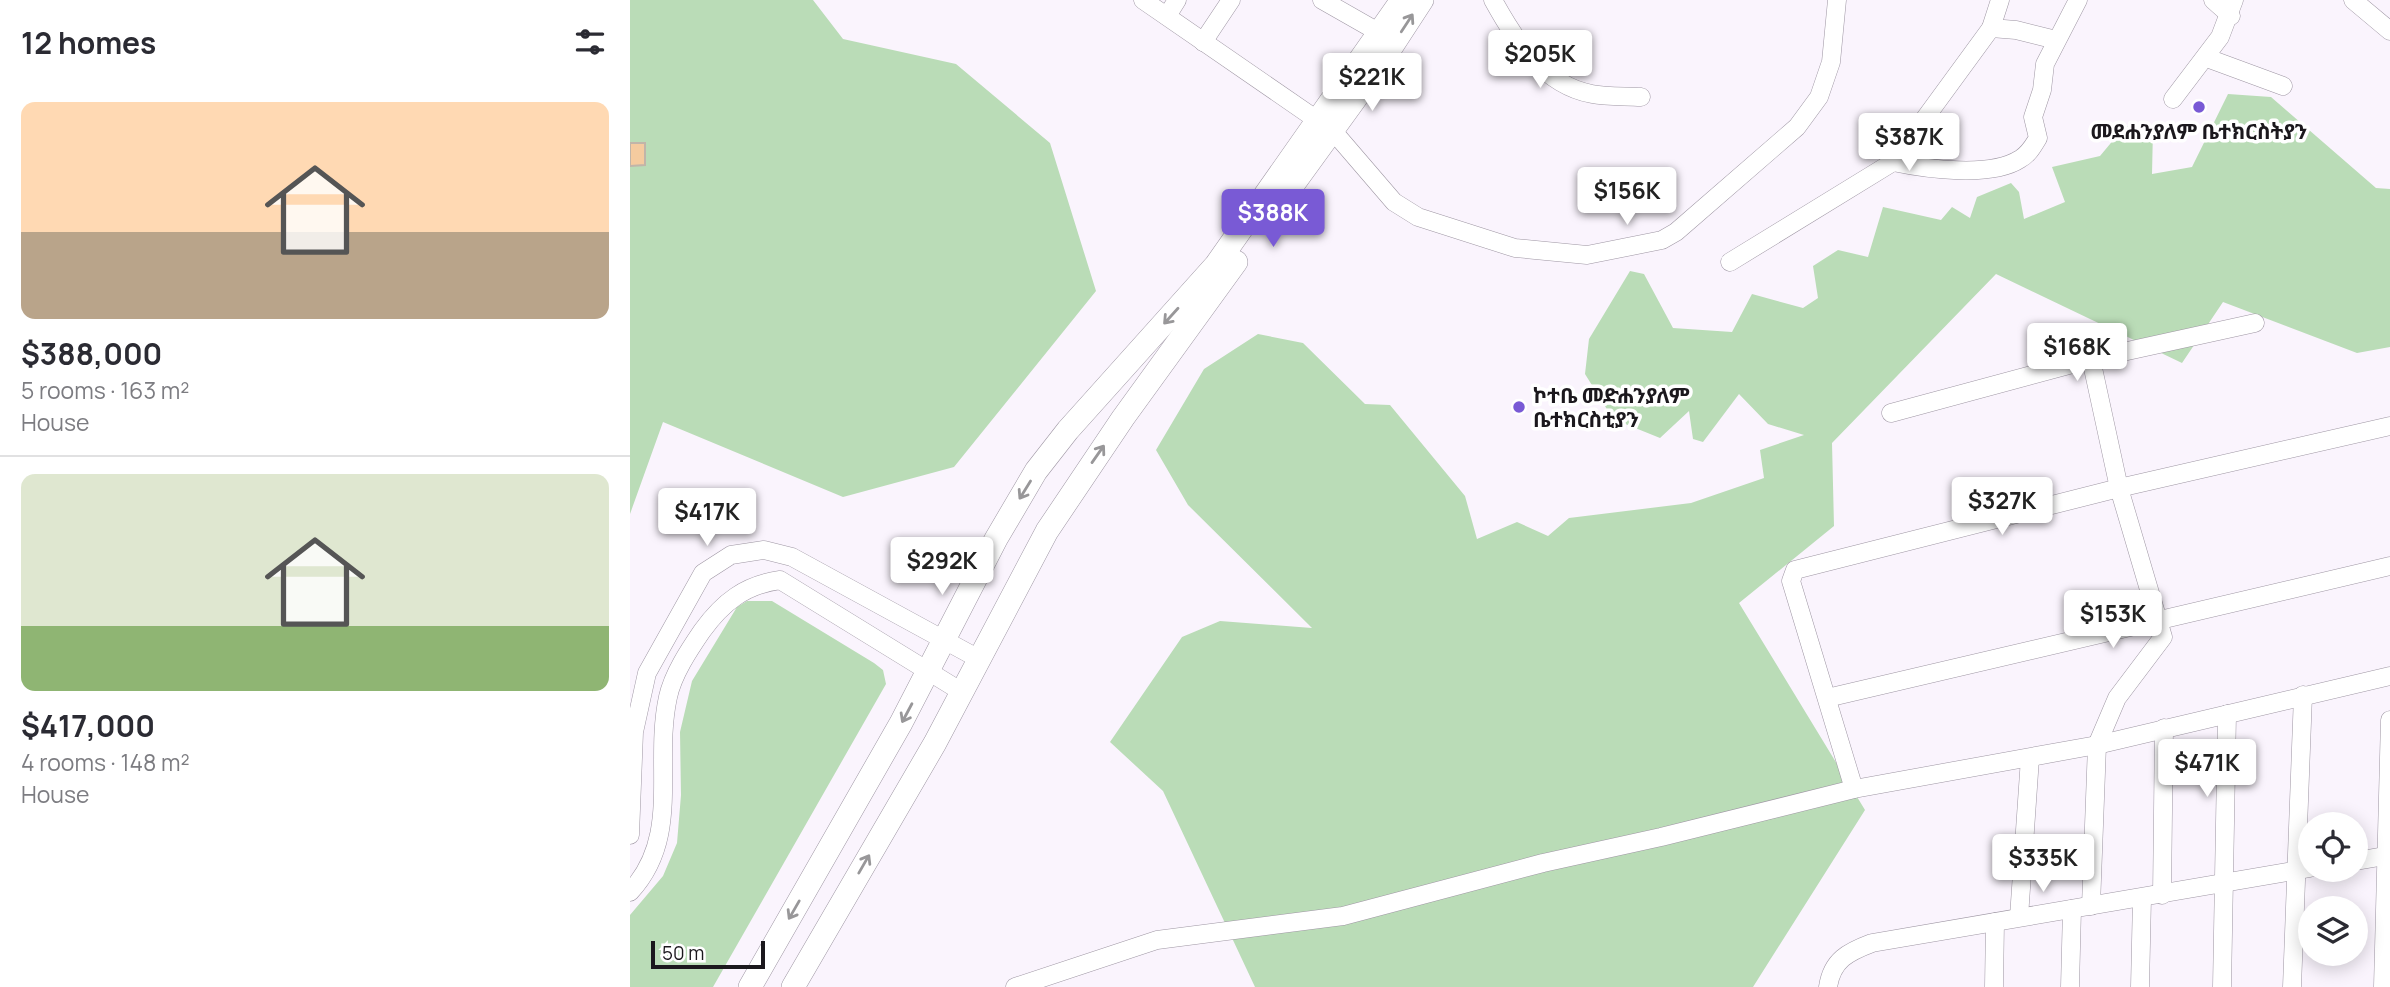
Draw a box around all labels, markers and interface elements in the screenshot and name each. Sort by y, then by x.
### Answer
one-way arrow [1400,14,1414,33]
text: 12 homes [21,22,156,63]
icon: filters [571,23,609,61]
pin: $205K [1491,31,1589,90]
text: $205K [1504,37,1576,69]
pin: $221K [1323,54,1421,113]
text: $221K [1339,60,1405,92]
marker: መደሐንያለም ቤተክርስትያን [2191,99,2207,115]
pin: $387K [1860,114,1958,173]
place label: መደሐንያለም ቤተክርስትያን [2091,117,2307,145]
text: $387K [1874,120,1944,152]
icon: home [252,147,378,273]
pin: $156K [1578,168,1676,227]
text: $156K [1593,174,1661,206]
pin: $388K [1224,190,1322,249]
text: $388K [1238,196,1308,228]
one-way arrow [1162,307,1179,324]
pin: $168K [2028,324,2126,383]
text: $168K [2043,330,2111,362]
text: $388,000 [21,333,162,374]
text: 5 rooms · 163 m² [21,374,189,406]
place label: ኮተቤ መድሐንያለም ቤተክርስቲያን [1533,381,1690,433]
marker: ኮተቤ መድሐንያለም ቤተክርስቲያን [1511,399,1527,415]
text: House [21,406,90,438]
one-way arrow [1091,445,1105,464]
pin: $327K [1953,477,2051,537]
one-way arrow [1017,479,1031,499]
text: $327K [1968,484,2036,516]
pin: $417K [658,489,756,548]
text: $417K [674,495,740,527]
icon: home [252,519,378,645]
pin: $292K [893,538,991,597]
text: $292K [906,544,978,576]
pin: $153K [2064,590,2162,650]
text: $153K [2080,597,2146,629]
one-way arrow [899,702,913,722]
text: $417,000 [21,705,155,746]
pin: $471K [2158,740,2256,799]
text: 4 rooms · 148 m² [21,746,190,778]
text: $471K [2174,746,2240,778]
text: House [21,778,90,810]
map controls [2298,812,2368,966]
button: locate [2298,812,2368,882]
pin: $335K [1994,834,2092,894]
text: $335K [2008,841,2078,873]
one-way arrow [857,855,871,875]
button: layers [2298,896,2368,966]
one-way arrow [787,900,801,920]
scale bar [651,938,765,970]
text: 50 m [662,940,704,966]

